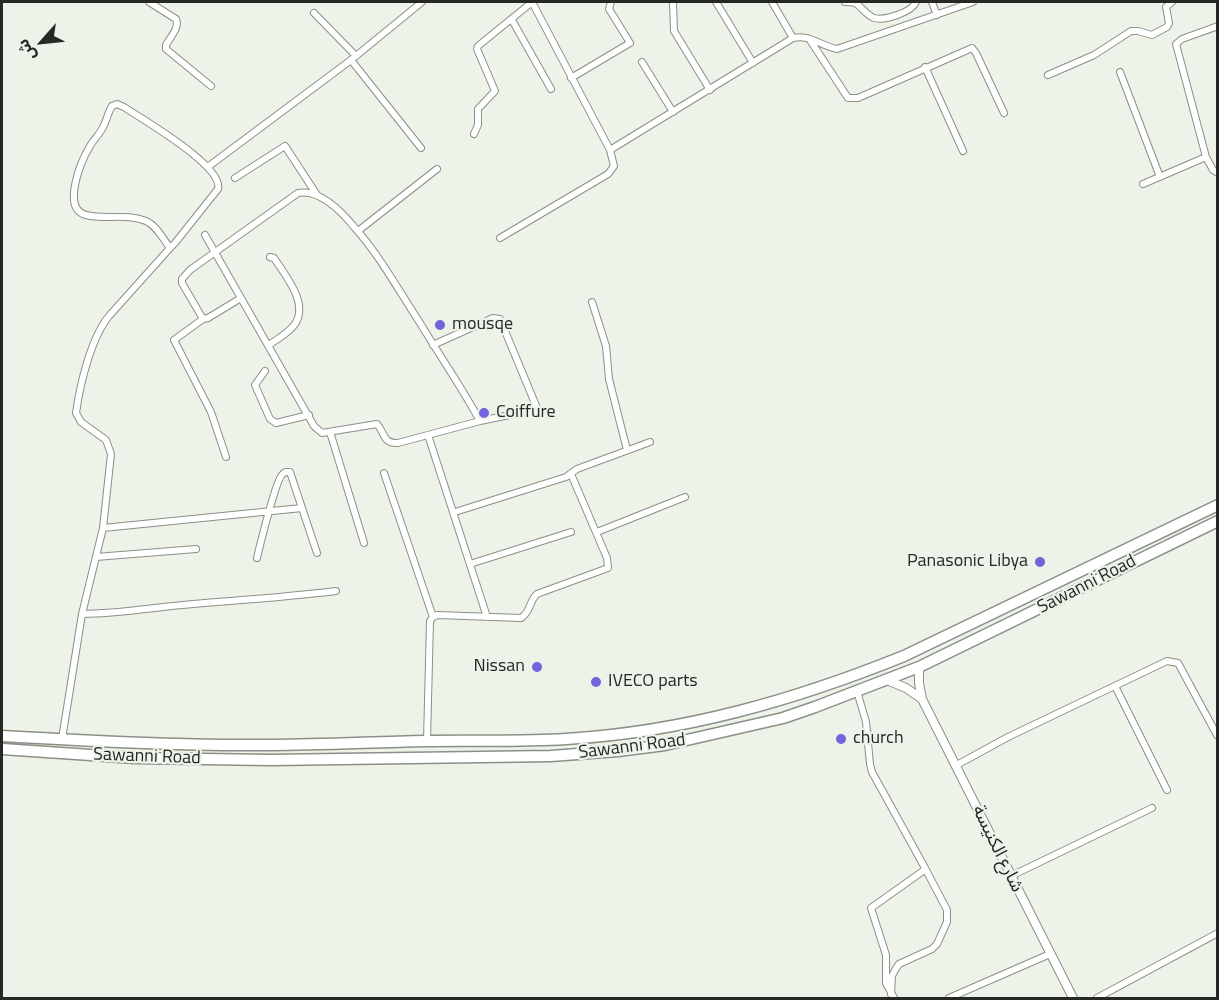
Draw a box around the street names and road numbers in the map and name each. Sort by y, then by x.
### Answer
street label: Sawanni Road [1034,551,1140,619]
street label: Sawanni Road [577,730,687,764]
street label: Sawanni Road [93,744,201,770]
street label: شارع الكنيسة [967,802,1027,896]

